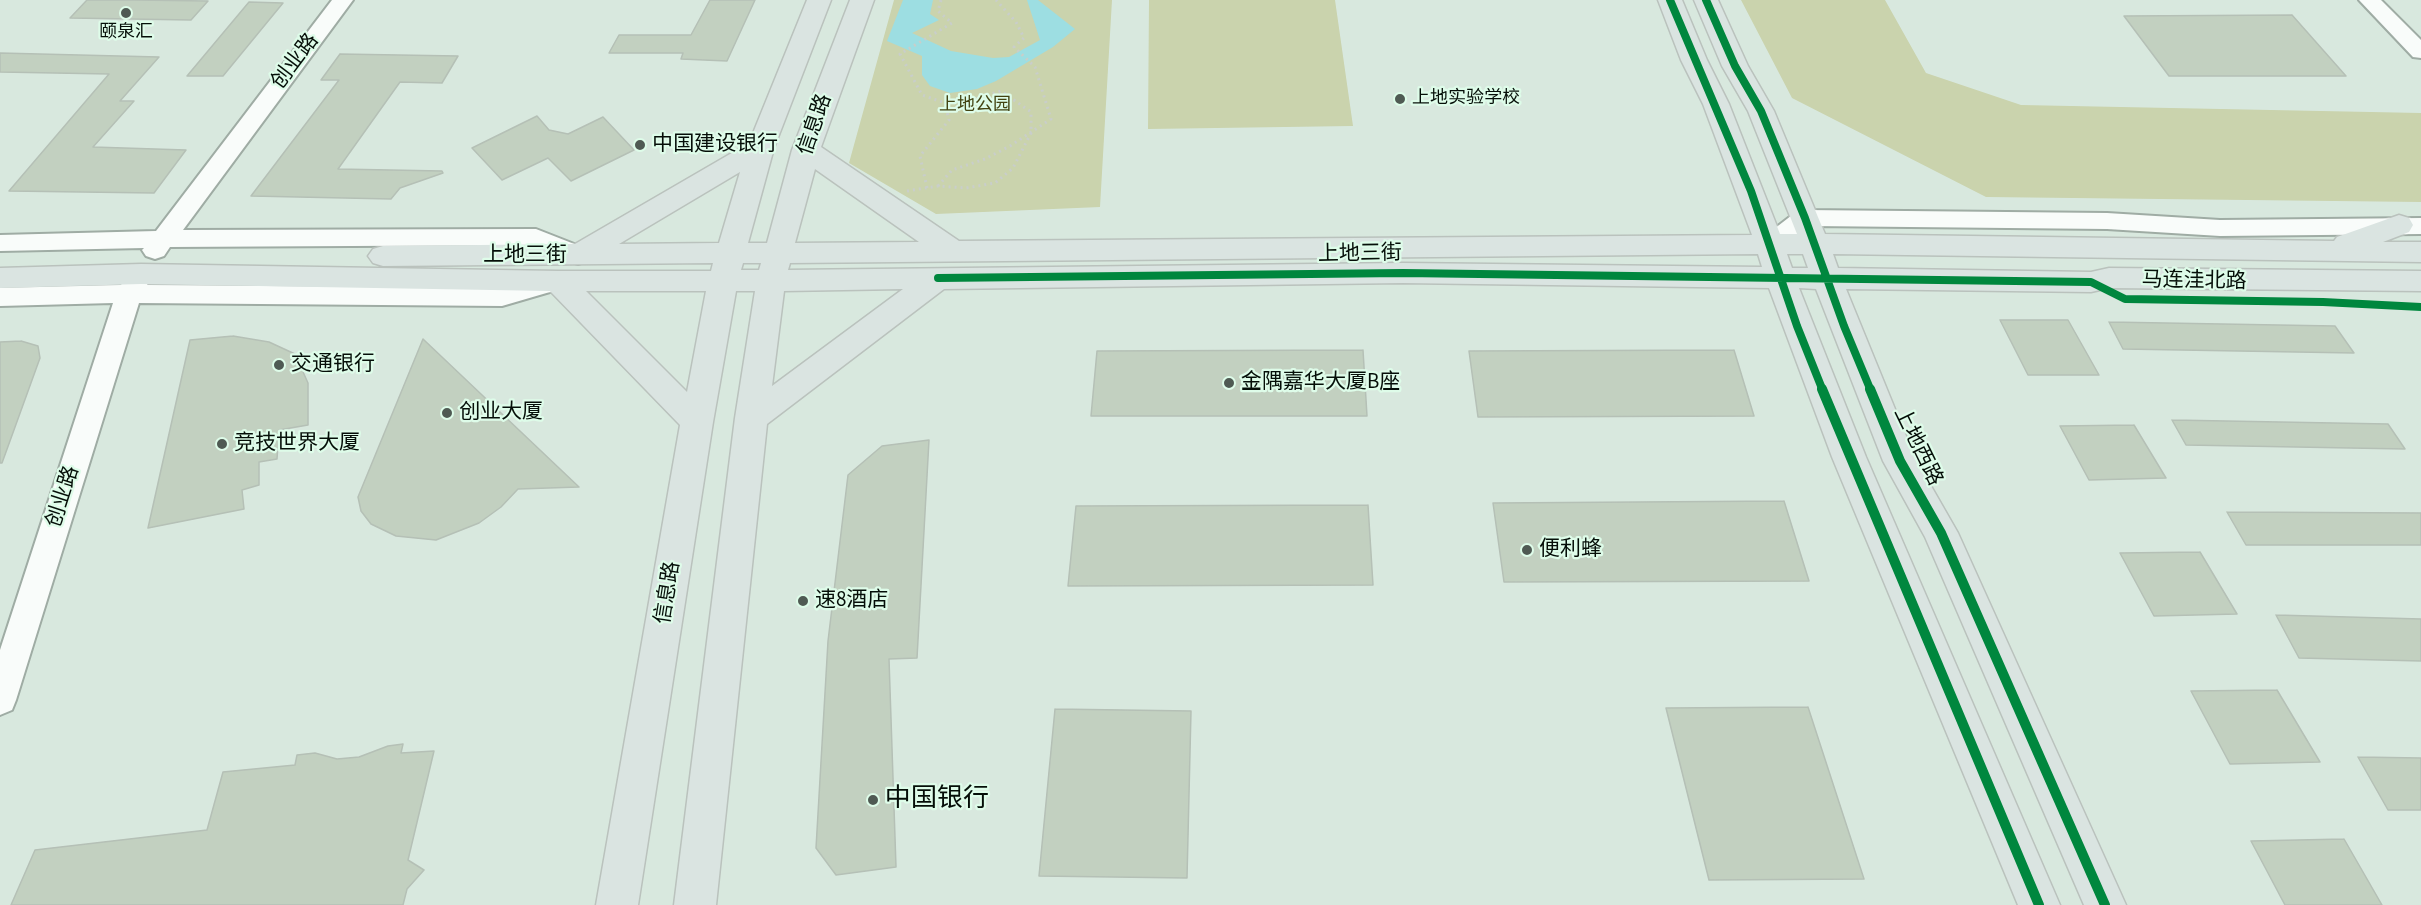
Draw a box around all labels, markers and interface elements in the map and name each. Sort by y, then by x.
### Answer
marker: 颐泉汇 [119,6,133,20]
place label: 颐泉汇 [99,22,153,44]
street label: 创业路 [267,29,325,95]
place label: 上地实验学校 [1412,88,1520,110]
street label: 信息路 [794,91,838,159]
marker: 上地实验学校 [1393,92,1407,106]
park label: 上地公园 [939,95,1011,117]
place label: 中国建设银行 [652,132,778,158]
marker: 中国建设银行 [633,138,647,152]
street label: 上地三街 [1318,242,1402,268]
street label: 上地三街 [483,243,567,269]
street label: 马连洼北路 [2141,268,2247,296]
place label: 交通银行 [291,352,375,378]
marker: 交通银行 [272,358,286,372]
place label: 金隅嘉华大厦B座 [1241,370,1400,396]
marker: 金隅嘉华大厦B座 [1222,376,1236,390]
place label: 创业大厦 [459,400,543,426]
street label: 上地西路 [1887,404,1947,490]
marker: 创业大厦 [440,406,454,420]
place label: 竞技世界大厦 [234,431,360,457]
marker: 竞技世界大厦 [215,437,229,451]
street label: 创业路 [42,463,86,531]
place label: 便利蜂 [1539,537,1602,563]
marker: 便利蜂 [1520,543,1534,557]
street label: 信息路 [652,560,686,626]
place label: 速8酒店 [815,588,888,614]
marker: 速8酒店 [796,594,810,608]
place label: 中国银行 [885,784,989,816]
marker: 中国银行 [866,793,880,807]

